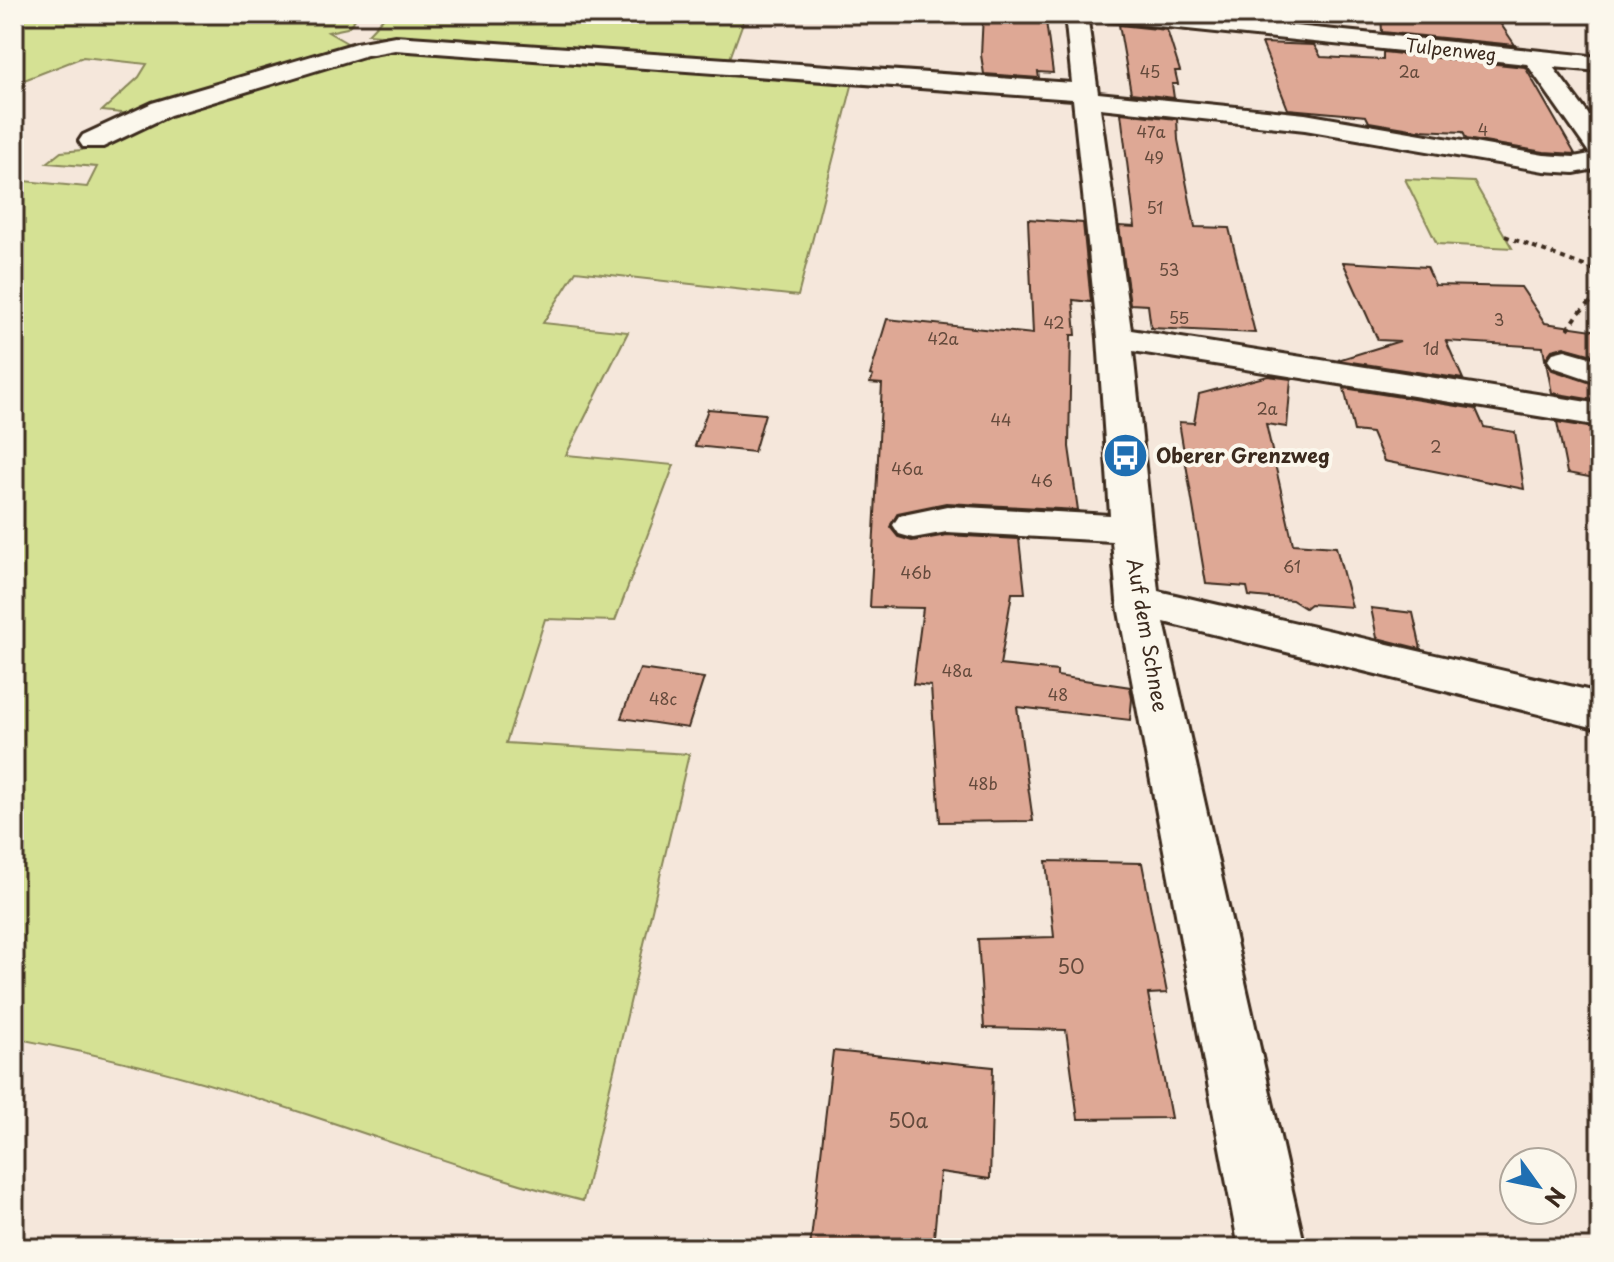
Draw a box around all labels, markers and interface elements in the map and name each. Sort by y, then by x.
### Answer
street label: Tulpenweg [1404,31,1498,67]
house number: 45 [1140,59,1160,83]
house number: 2a [1399,59,1420,83]
house number: 4 [1478,117,1488,141]
house number: 47a [1137,119,1165,143]
house number: 49 [1144,145,1164,169]
house number: 51 [1146,195,1164,219]
house number: 53 [1159,257,1179,281]
house number: 55 [1169,305,1189,329]
house number: 3 [1494,307,1504,331]
house number: 42 [1043,310,1065,334]
house number: 42a [928,326,958,350]
house number: 1d [1423,336,1439,360]
house number: 2a [1257,396,1278,420]
house number: 44 [990,407,1012,431]
bus stop icon: Oberer Grenzweg [1101,431,1149,479]
house number: 2 [1430,434,1442,458]
place label: Oberer Grenzweg [1156,440,1330,470]
house number: 46a [891,456,923,480]
house number: 46 [1031,468,1053,492]
house number: 61 [1283,554,1301,578]
street label: Auf dem Schnee [1120,556,1176,714]
house number: 46b [900,560,932,584]
house number: 48a [942,658,972,682]
house number: 48 [1048,682,1068,706]
house number: 48c [649,686,677,710]
house number: 48b [968,771,998,795]
house number: 50 [1057,951,1085,981]
house number: 50a [888,1105,928,1135]
north arrow [1498,1146,1578,1226]
text: N [1537,1181,1575,1214]

